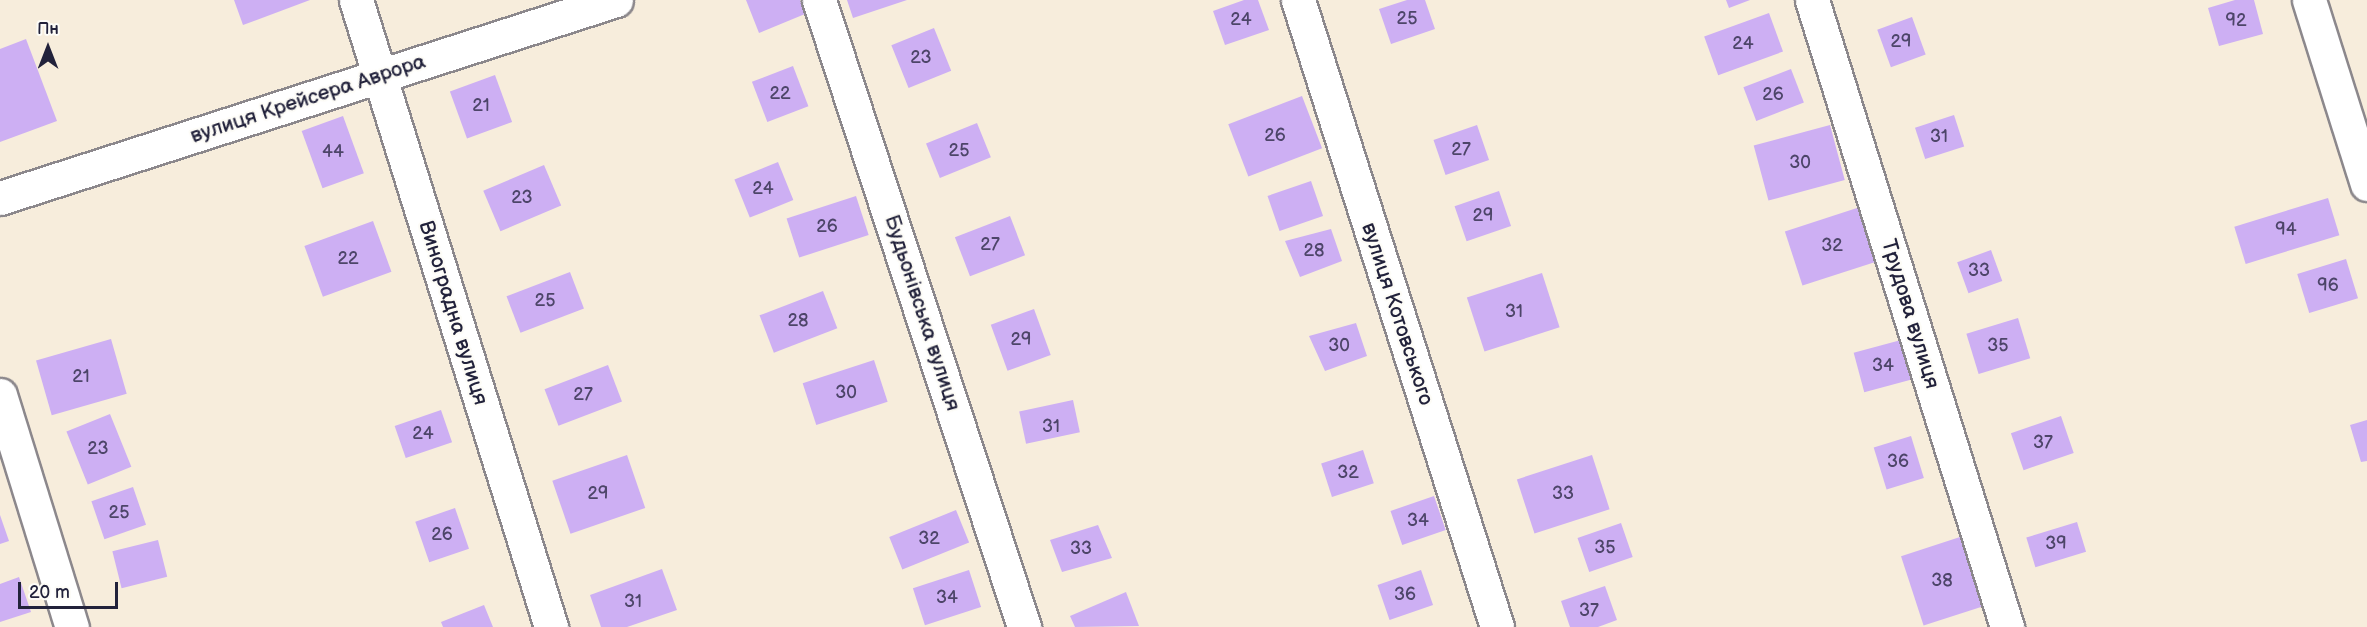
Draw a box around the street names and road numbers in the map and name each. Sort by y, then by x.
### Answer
street label: вулиця Крейсера Аврора [187,49,429,149]
street label: Будьонівська вулиця [878,212,966,414]
street label: Виноградна вулиця [413,218,493,408]
street label: вулиця Котовського [1356,220,1438,408]
street label: Трудова вулиця [1875,236,1945,392]

